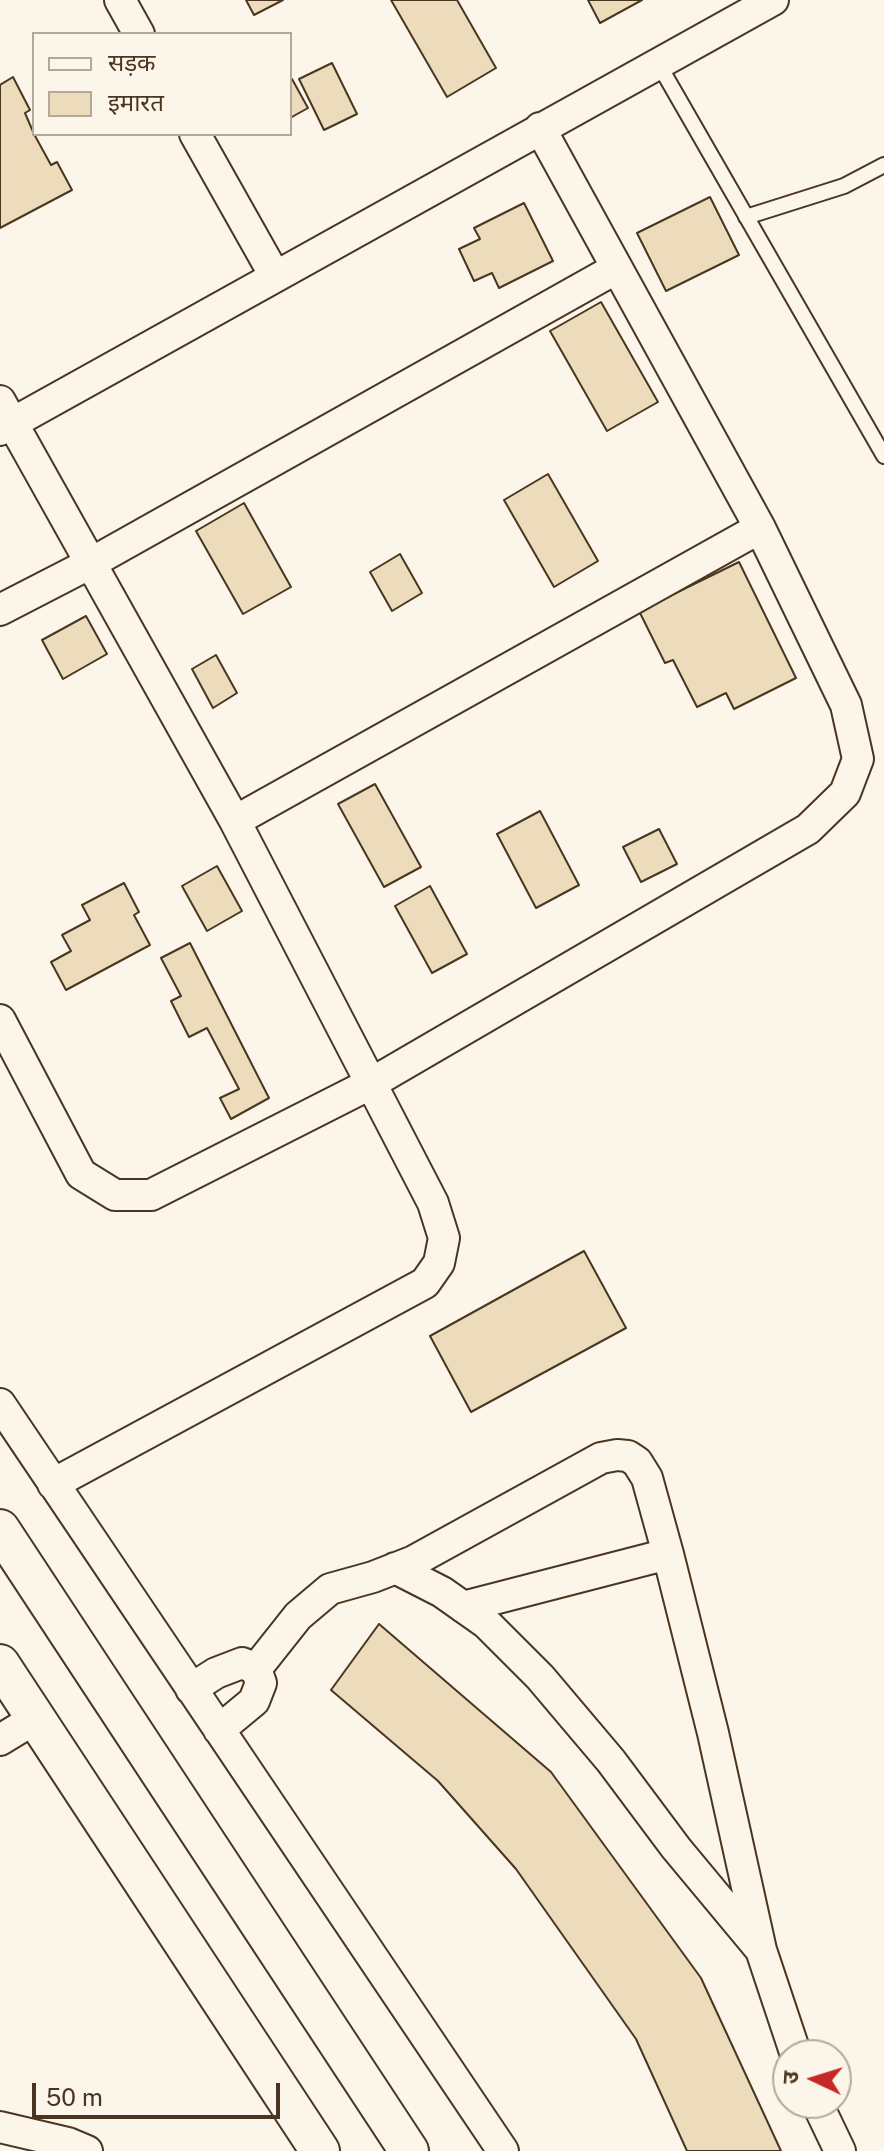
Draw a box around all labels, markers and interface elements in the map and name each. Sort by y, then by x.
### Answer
legend [32,32,292,136]
text: सड़क [108,48,156,76]
text: इमारत [108,88,164,116]
north arrow [772,2039,852,2119]
scale bar [36,2067,284,2117]
text: उ [777,2070,803,2085]
text: 50 m [46,2083,103,2111]

